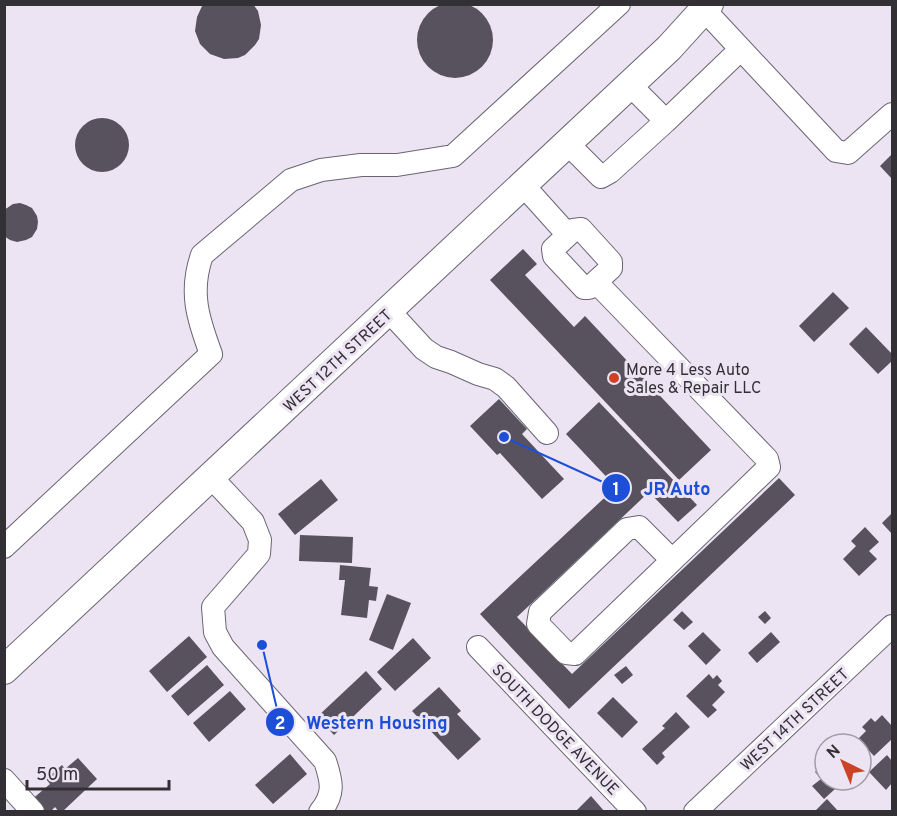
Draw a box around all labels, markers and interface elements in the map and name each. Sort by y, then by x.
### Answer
street label: WEST 12TH STREET [280,306,397,417]
place label: More 4 Less Auto Sales & Repair LLC [626,361,761,399]
marker: More 4 Less Auto Sales & Repair LLC [607,371,621,385]
callout: JR Auto [601,470,723,506]
text: 1 [612,479,620,502]
text: JR Auto [643,479,711,502]
street label: SOUTH DODGE AVENUE [487,661,622,800]
street label: WEST 14TH STREET [737,665,854,776]
callout: Western Housing [265,704,460,740]
text: 2 [274,713,286,736]
text: Western Housing [306,713,448,736]
north arrow [813,732,873,792]
text: N [823,741,845,764]
scale bar [27,753,170,791]
text: 50 m [36,764,78,787]

